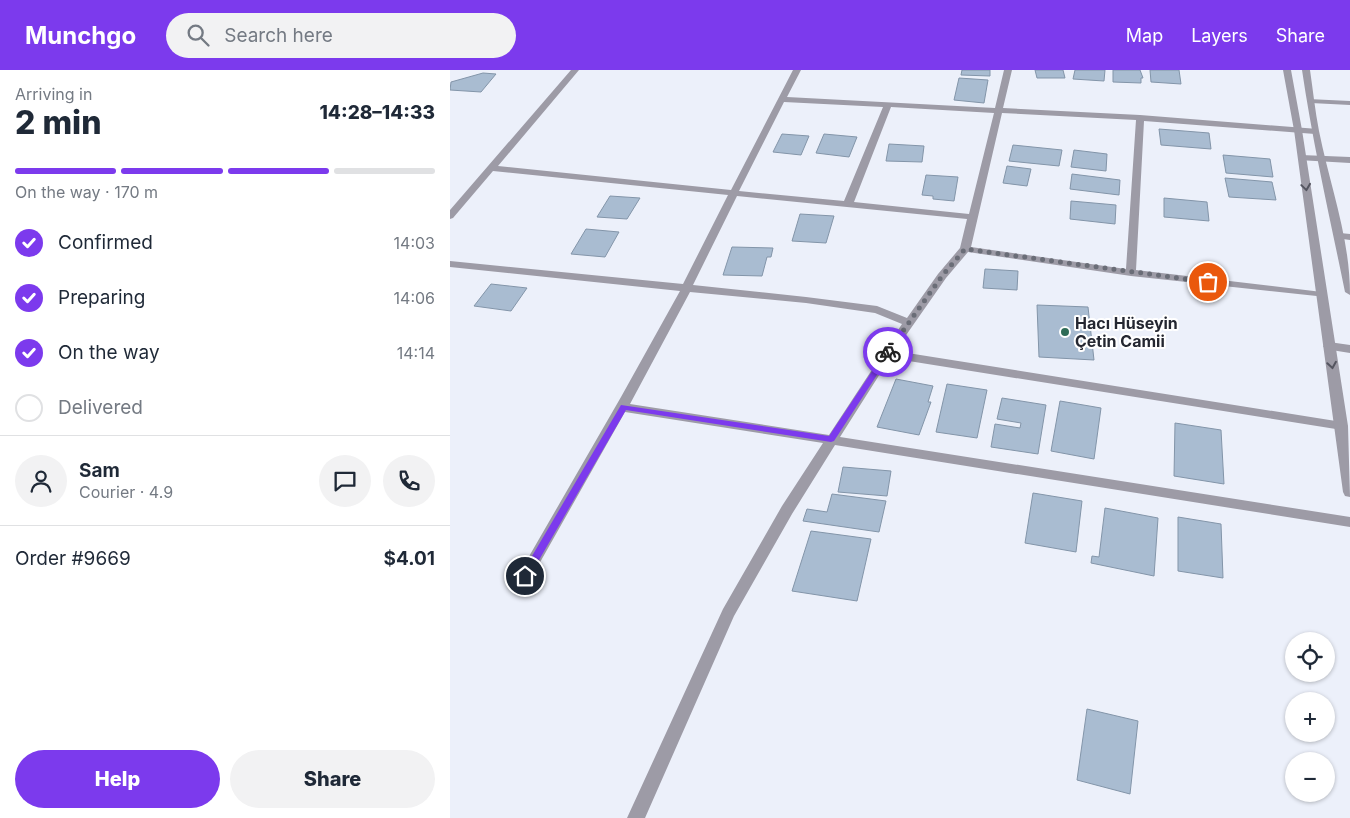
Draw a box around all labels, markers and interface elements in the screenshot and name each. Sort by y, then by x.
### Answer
search box [166,13,516,58]
text: Munchgo [25,21,136,50]
icon: search [184,21,212,49]
text: Search here [224,24,333,47]
text: Map [1126,25,1163,46]
text: Layers [1191,25,1248,46]
text: Share [1276,25,1325,46]
text: Arriving in [15,84,92,104]
text: 14:28–14:33 [319,101,435,124]
text: 2 min [15,103,101,142]
text: On the way · 170 m [15,182,158,202]
one-way arrow [1300,183,1310,192]
icon: check [15,229,43,257]
text: Confirmed [58,231,153,254]
text: 14:03 [394,233,435,253]
pin [1187,261,1229,303]
icon: bag [1194,268,1222,296]
icon: check [15,284,43,312]
text: Preparing [58,286,145,309]
text: 14:06 [394,288,435,308]
place label: Hacı Hüseyin Çetin Camii [1075,313,1178,351]
marker: Hacı Hüseyin Çetin Camii [1059,326,1071,338]
courier [863,327,913,377]
icon: bike [874,338,902,366]
icon: check [15,339,43,367]
text: On the way [58,341,160,364]
text: 14:14 [397,343,435,363]
one-way arrow [1327,361,1337,370]
text: Delivered [58,396,143,419]
button: person [15,455,67,507]
button: chat [319,455,371,507]
button: phone [383,455,435,507]
text: Sam [79,459,120,482]
text: Courier · 4.9 [79,482,173,502]
text: Order #9669 [15,547,131,570]
text: $4.01 [384,547,435,570]
pin [504,555,546,597]
icon: home [511,562,539,590]
map controls [1285,632,1335,802]
button: locate [1285,632,1335,682]
button: + [1285,692,1335,742]
button: Help [15,750,220,808]
button: Share [230,750,435,808]
button: − [1285,752,1335,802]

